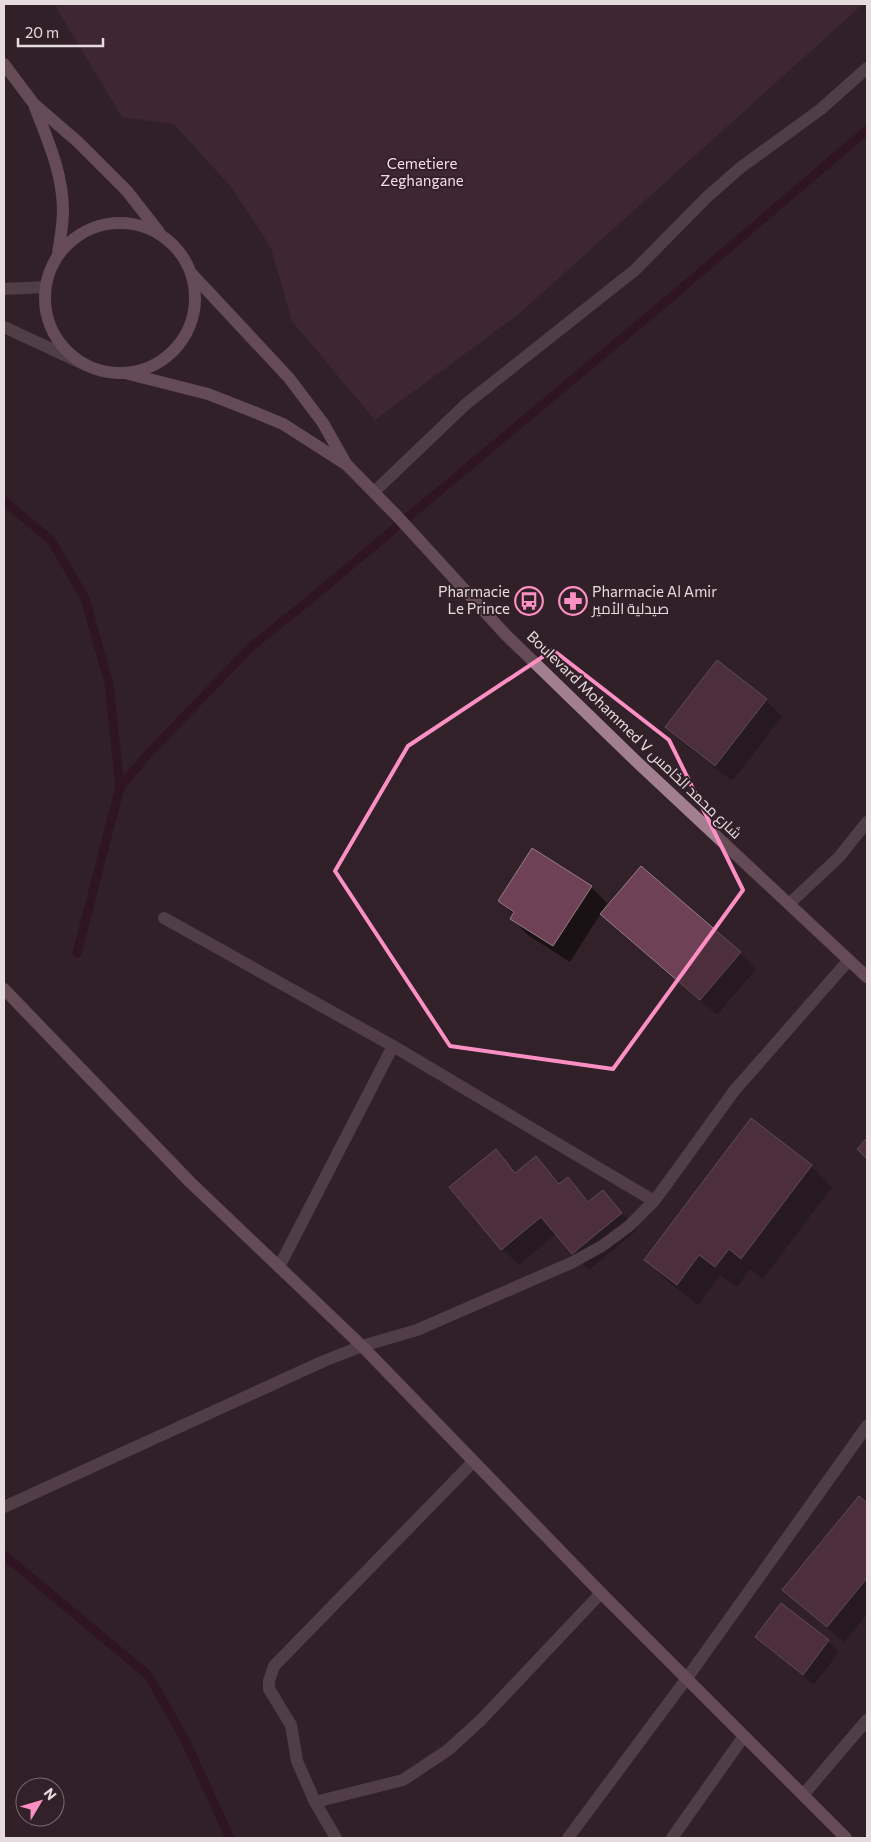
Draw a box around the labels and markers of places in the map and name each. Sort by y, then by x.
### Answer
place label: Pharmacie Le Prince [438,582,510,617]
place label: Pharmacie Al Amir صيدلية الأمير [591,582,717,618]
bus stop icon: Pharmacie Le Prince [514,586,544,616]
pharmacy icon: Pharmacie Al Amir صيدلية الأمير [558,586,588,616]

